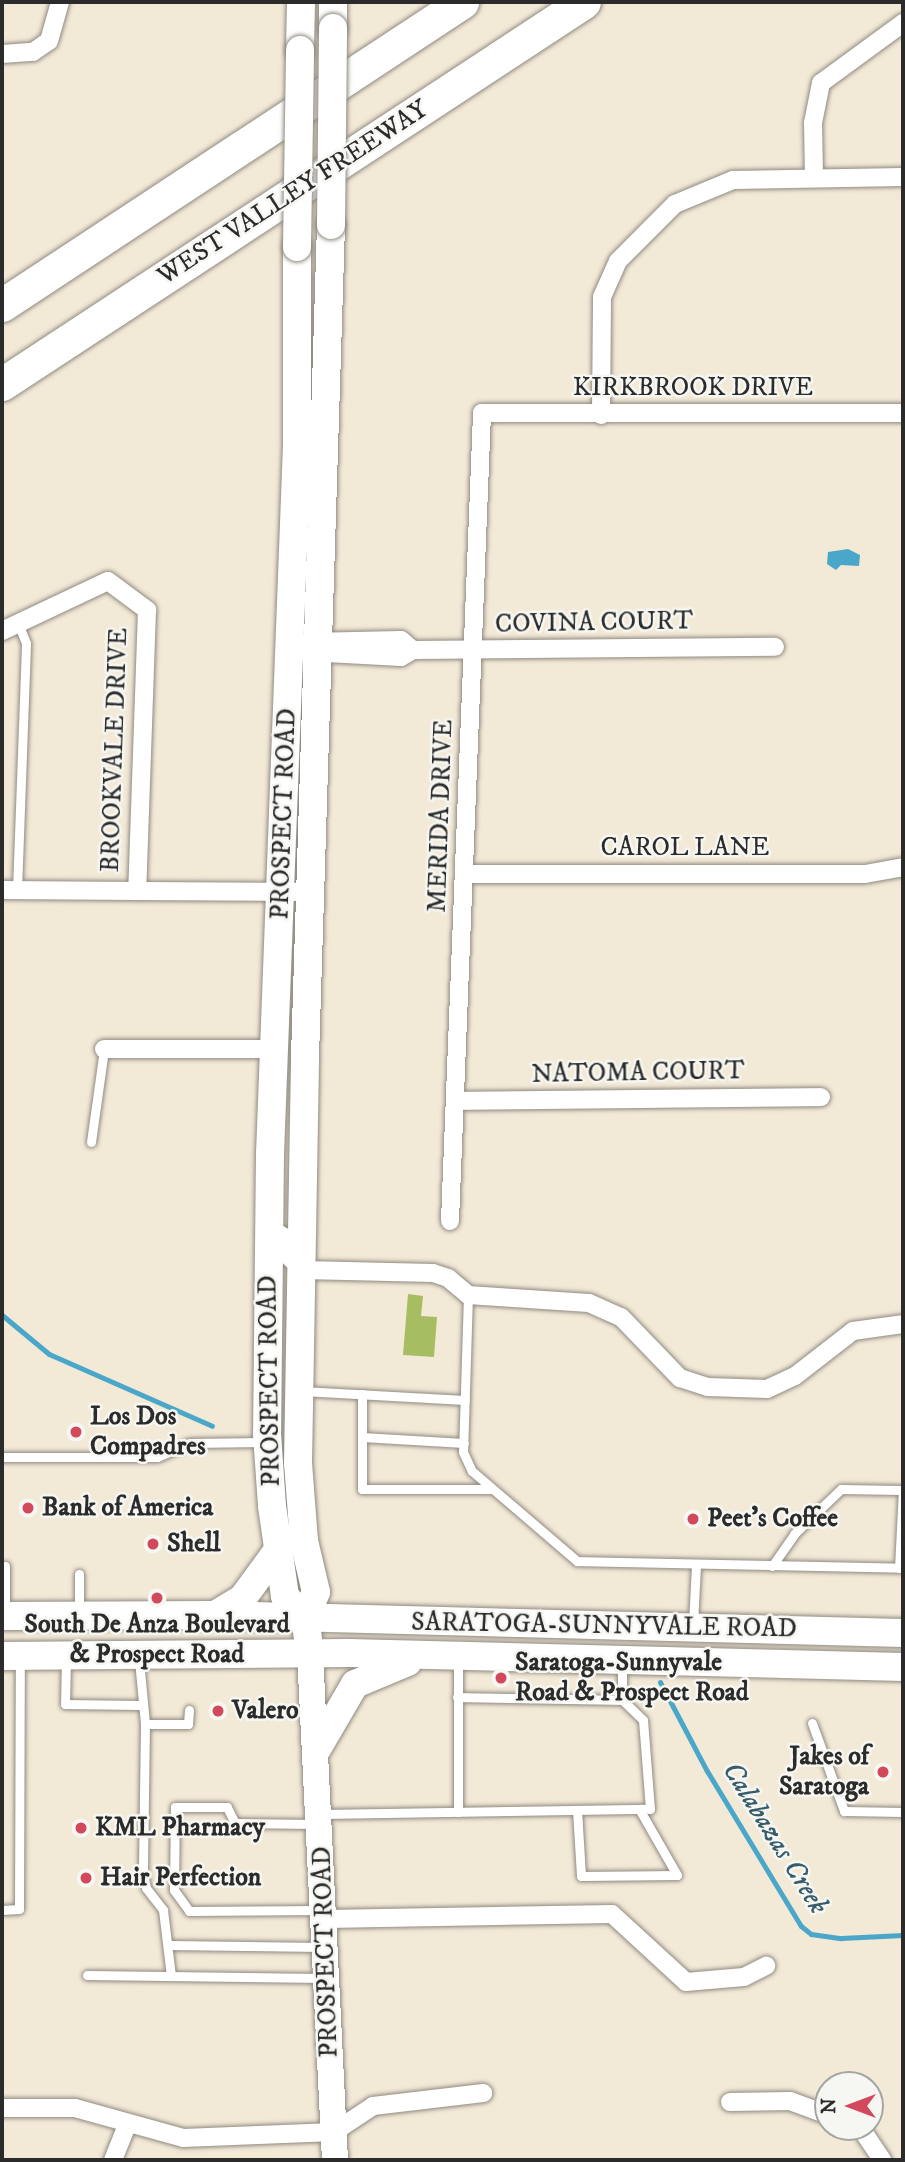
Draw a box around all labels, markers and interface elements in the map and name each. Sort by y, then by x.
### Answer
street label: WEST VALLEY FREEWAY [152,94,434,292]
street label: KIRKBROOK DRIVE [573,372,813,404]
street label: COVINA COURT [495,606,693,640]
street label: BROOKVALE DRIVE [95,627,135,873]
street label: PROSPECT ROAD [265,708,303,920]
street label: MERIDA DRIVE [422,719,460,913]
street label: CAROL LANE [601,832,769,864]
street label: NATOMA COURT [531,1056,745,1090]
street label: PROSPECT ROAD [253,1275,287,1487]
place label: Los Dos Compadres [90,1401,206,1462]
marker: Los Dos Compadres [68,1424,84,1440]
place label: Bank of America [42,1492,213,1524]
marker: Bank of America [20,1500,36,1516]
place label: Peet's Coffee [707,1503,838,1535]
marker: Peet's Coffee [685,1511,701,1527]
place label: Shell [167,1528,221,1560]
marker: Shell [145,1536,161,1552]
marker: South De Anza Boulevard & Prospect Road [149,1590,165,1606]
street label: SARATOGA-SUNNYVALE ROAD [411,1607,797,1645]
place label: South De Anza Boulevard & Prospect Road [24,1609,290,1670]
place label: Saratoga-Sunnyvale Road & Prospect Road [515,1647,749,1708]
marker: Saratoga-Sunnyvale Road & Prospect Road [493,1670,509,1686]
place label: Valero [232,1695,299,1727]
marker: Valero [210,1703,226,1719]
place label: Jakes of Saratoga [779,1741,869,1802]
water label: Calabazas Creek [715,1756,835,1920]
marker: Jakes of Saratoga [875,1764,891,1780]
place label: KML Pharmacy [95,1812,265,1844]
marker: KML Pharmacy [73,1820,89,1836]
street label: PROSPECT ROAD [307,1846,345,2058]
place label: Hair Perfection [100,1862,261,1894]
marker: Hair Perfection [78,1870,94,1886]
north arrow [814,2071,884,2141]
text: N [818,2098,841,2114]

